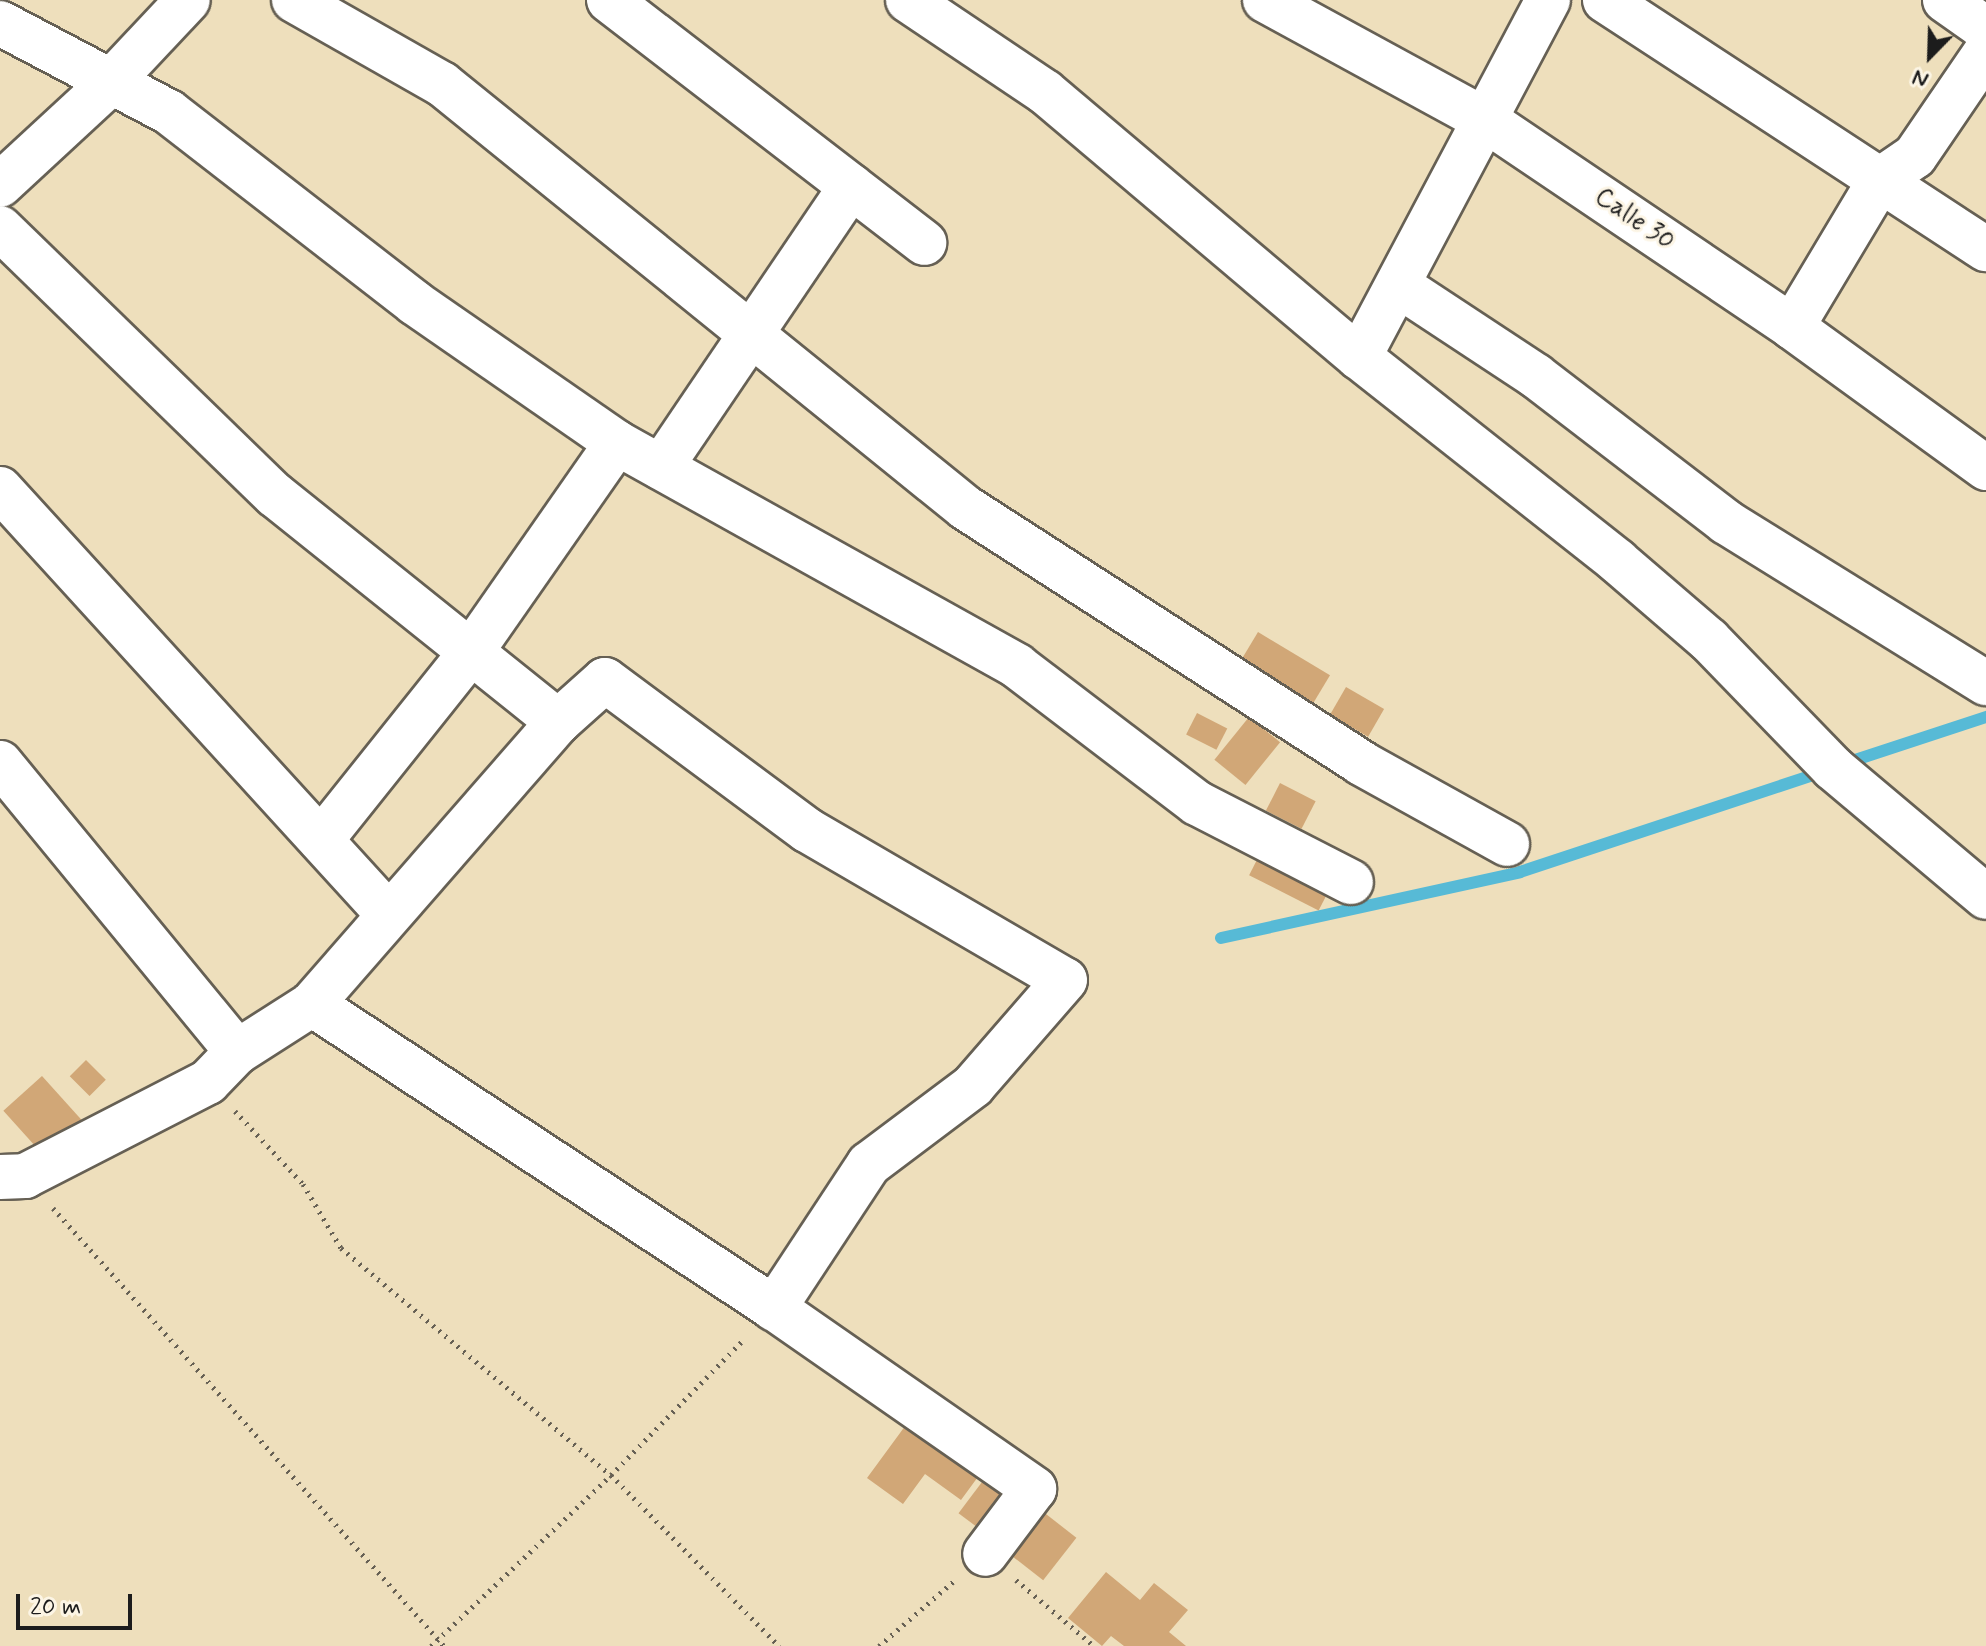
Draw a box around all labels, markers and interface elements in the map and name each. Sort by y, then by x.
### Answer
north arrow [1890,16,1970,96]
text: N [1908,62,1933,94]
street label: Calle 30 [1588,182,1680,258]
scale bar [20,1578,136,1628]
text: 20 m [30,1592,81,1623]

